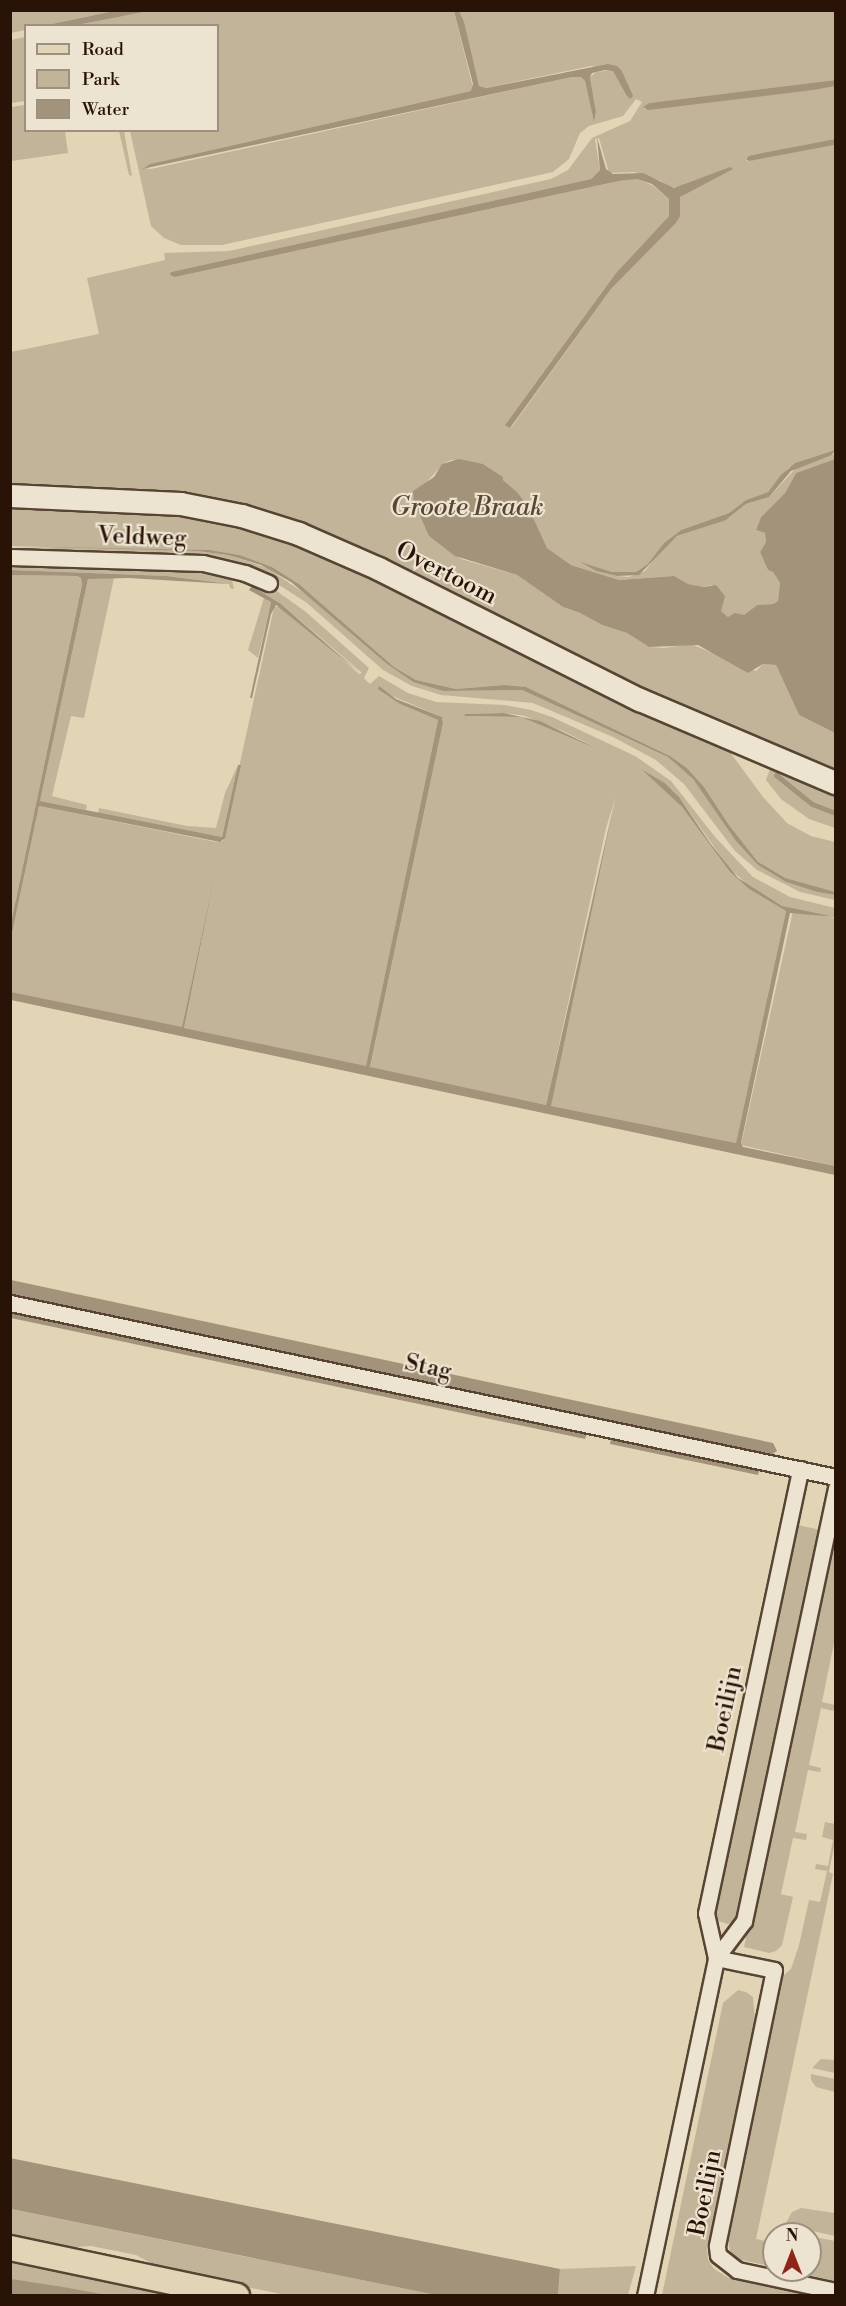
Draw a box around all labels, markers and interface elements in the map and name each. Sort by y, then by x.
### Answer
legend [24,24,219,132]
text: Road [82,38,124,61]
text: Park [82,68,119,91]
text: Water [82,98,129,121]
water label: Groote Braak [390,492,544,524]
street label: Veldweg [97,522,187,554]
street label: Overtoom [391,536,501,612]
street label: Stag [402,1349,454,1387]
street label: Boeilijn [703,1663,749,1755]
street label: Boeilijn [684,2147,728,2239]
north arrow [762,2222,822,2282]
text: N [786,2226,798,2246]

